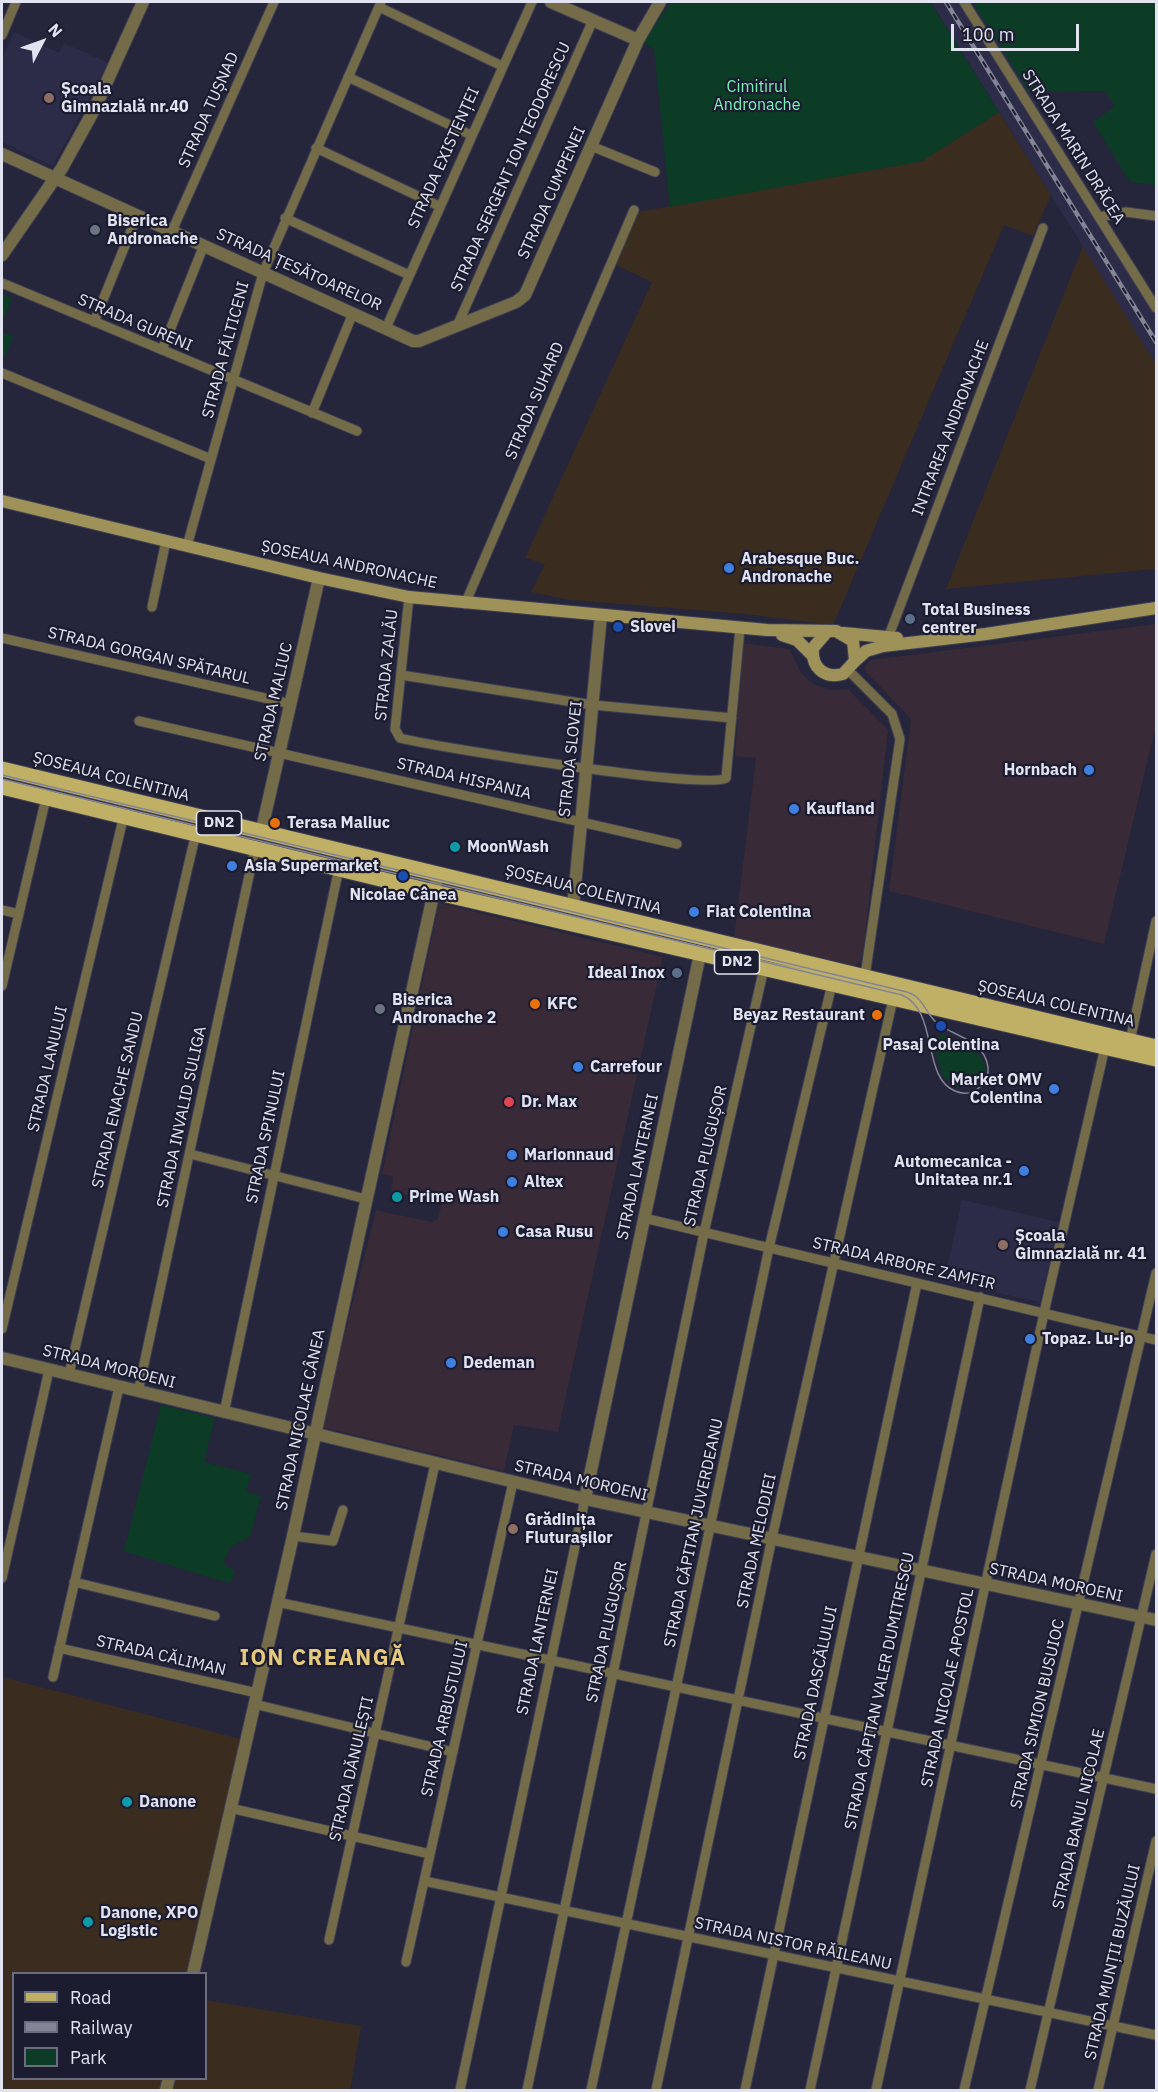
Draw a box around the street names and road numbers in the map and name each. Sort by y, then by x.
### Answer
street label: STRADA SERGENT ION TEODORESCU [447,39,575,295]
street label: STRADA TUȘNAD [175,49,243,171]
street label: STRADA MARIN DRĂCEA [1017,66,1129,228]
street label: STRADA EXISTENȚEI [404,84,484,232]
street label: STRADA CUMPENEI [514,124,590,262]
street label: STRADA ȚESĂTOARELOR [213,225,385,315]
street label: STRADA FĂLTICENI [198,279,254,421]
street label: STRADA GURENI [75,290,195,356]
street label: INTRAREA ANDRONACHE [909,337,993,519]
street label: STRADA SUHARD [502,339,568,463]
street label: ȘOSEAUA ANDRONACHE [259,537,439,593]
street label: STRADA ZALĂU [372,608,402,722]
street label: STRADA GORGAN SPĂTARUL [46,623,252,689]
street label: STRADA MALIUC [251,641,297,763]
street label: STRADA SLOVEI [555,700,587,818]
street label: ȘOSEAUA COLENTINA [31,748,191,806]
street label: STRADA HISPANIA [395,754,533,804]
road number: DN2 [196,811,242,835]
street label: ȘOSEAUA COLENTINA [503,861,663,919]
road number: DN2 [714,950,760,974]
street label: ȘOSEAUA COLENTINA [976,977,1136,1031]
street label: STRADA LANULUI [24,1004,72,1134]
street label: STRADA ENACHE SANDU [88,1010,148,1190]
street label: STRADA INVALID SULIGA [153,1024,211,1210]
street label: STRADA SPINULUI [243,1069,289,1205]
street label: STRADA PLUGUȘOR [680,1084,732,1228]
street label: STRADA LANTERNEI [613,1092,663,1242]
street label: STRADA ARBORE ZAMFIR [811,1234,997,1294]
street label: STRADA NICOLAE CÂNEA [272,1328,330,1512]
street label: STRADA MOROENI [41,1341,177,1393]
street label: STRADA CĂPITAN JUVERDEANU [660,1417,728,1649]
street label: STRADA MOROENI [513,1456,649,1506]
street label: STRADA MELODIEI [733,1472,781,1610]
street label: STRADA CĂPITAN VALER DUMITRESCU [841,1550,919,1832]
street label: STRADA PLUGUȘOR [583,1559,631,1705]
street label: STRADA MOROENI [987,1559,1125,1607]
street label: STRADA LANTERNEI [513,1567,563,1717]
street label: STRADA NICOLAE APOSTOL [918,1587,978,1789]
street label: STRADA DASCĂLULUI [790,1604,842,1762]
street label: STRADA SIMION BUSUIOC [1007,1617,1069,1811]
street label: STRADA CĂLIMAN [94,1632,228,1680]
street label: STRADA ARBUSTULUI [418,1639,472,1799]
street label: STRADA DĂNULEȘTI [326,1695,378,1843]
street label: STRADA BANUL NICOLAE [1049,1727,1109,1911]
street label: STRADA MUNȚII BUZĂULUI [1081,1862,1145,2062]
street label: STRADA NISTOR RĂILEANU [693,1914,893,1974]

